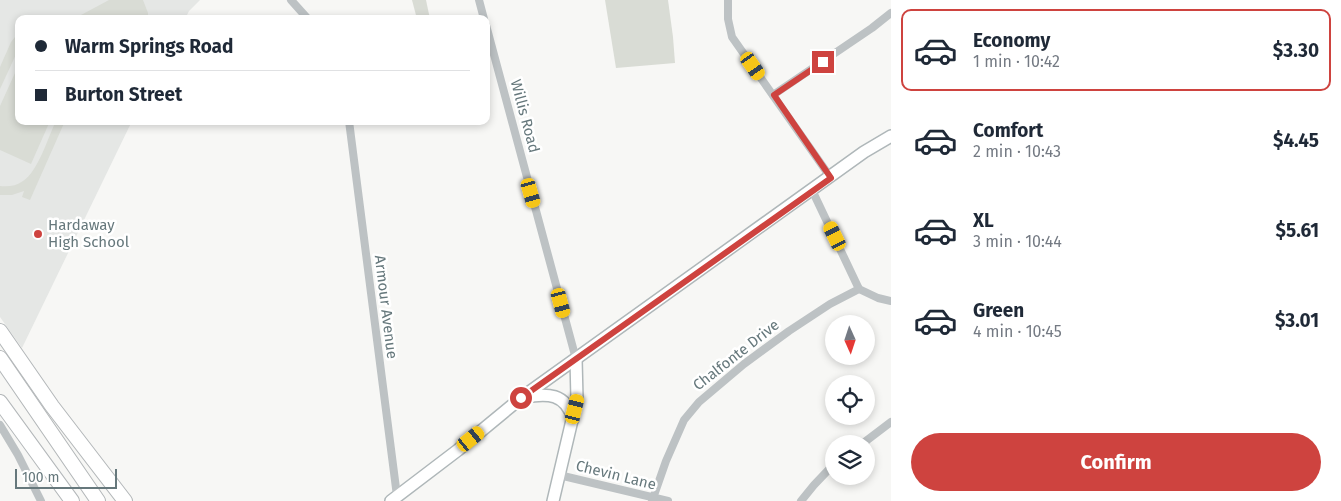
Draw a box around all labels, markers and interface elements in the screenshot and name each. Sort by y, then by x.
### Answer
icon: car [913,28,958,73]
text: Economy [973,29,1050,52]
text: Warm Springs Road [65,35,233,58]
text: $3.30 [1273,39,1319,62]
car [738,49,767,83]
route end [812,51,834,73]
text: 1 min · 10:42 [973,52,1060,71]
street label: Willis Road [507,77,543,155]
text: Burton Street [65,83,182,106]
icon: car [913,118,958,163]
text: Comfort [973,119,1043,142]
text: $4.45 [1273,129,1319,152]
text: 2 min · 10:43 [973,142,1061,161]
car [519,177,542,209]
icon: car [913,208,958,253]
text: XL [973,209,994,232]
place label: Hardaway High School [48,216,130,251]
car [821,219,848,253]
text: $5.61 [1276,219,1319,242]
marker: Hardaway High School [32,228,44,240]
text: 3 min · 10:44 [973,232,1062,251]
street label: Armour Avenue [371,254,401,360]
car [549,287,572,319]
icon: car [913,298,958,343]
text: Green [973,299,1024,322]
text: $3.01 [1275,309,1319,332]
north arrow [825,315,875,365]
map controls [825,315,875,485]
street label: Chalfonte Drive [689,316,783,394]
text: 4 min · 10:45 [973,322,1062,341]
button: locate [825,375,875,425]
route start [510,387,532,409]
car [564,393,585,425]
car [454,424,487,454]
button: Confirm [911,433,1321,491]
button: layers [825,435,875,485]
street label: Chevin Lane [574,456,658,494]
scale bar [15,466,118,489]
text: 100 m [22,469,59,486]

